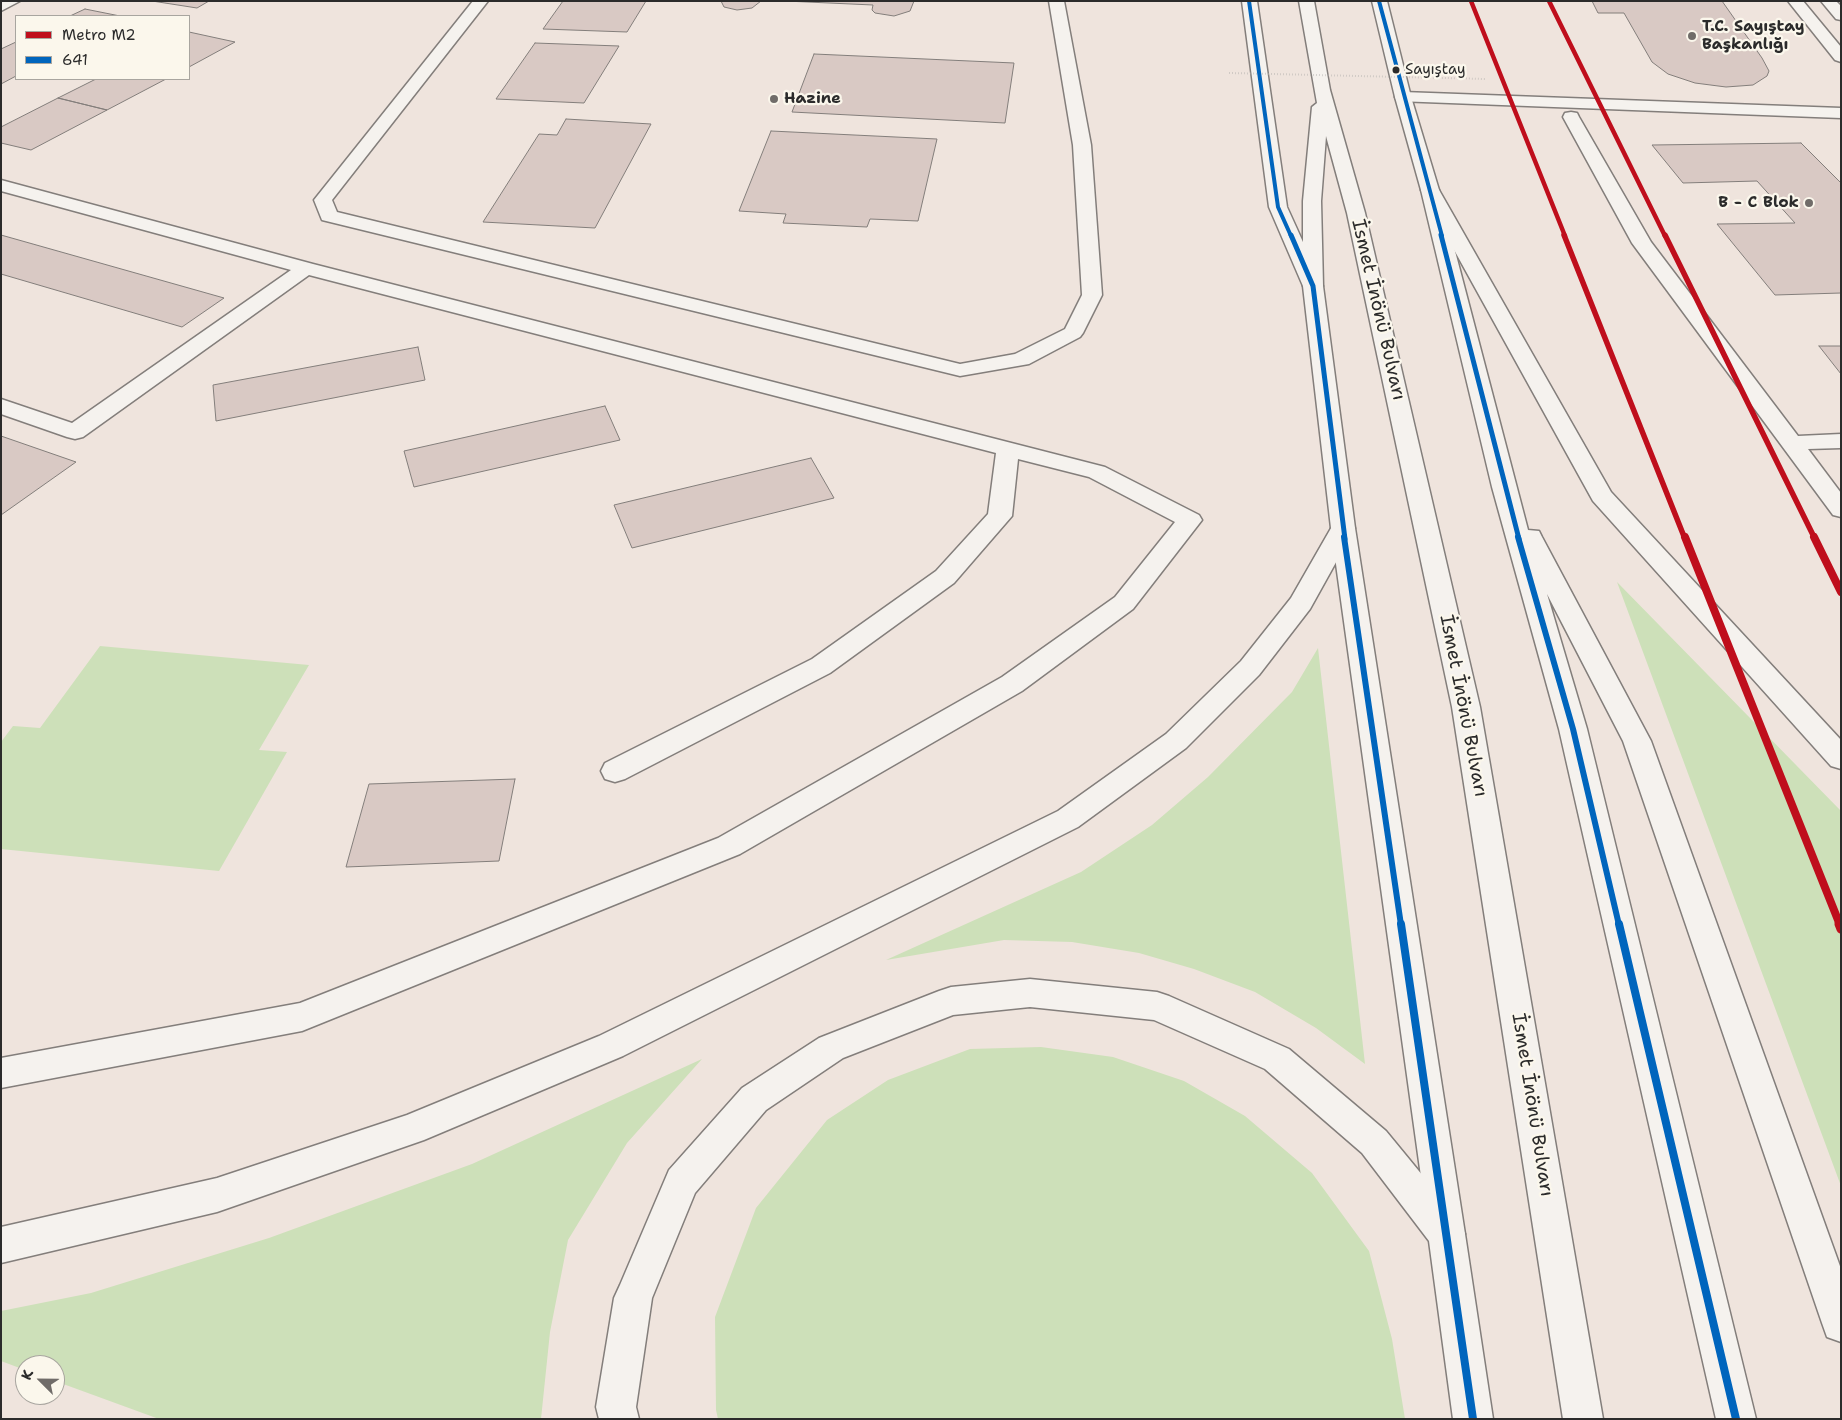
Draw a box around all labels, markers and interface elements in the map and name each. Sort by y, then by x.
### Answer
legend [15,15,190,80]
place label: T.C. Sayıştay Başkanlığı [1702,17,1805,55]
text: Metro M2 [62,25,136,45]
marker: T.C. Sayıştay Başkanlığı [1686,30,1698,42]
text: 641 [62,50,88,70]
place label: Sayıştay [1405,61,1466,79]
marker: Sayıştay [1391,65,1401,75]
place label: Hazine [784,89,841,109]
marker: Hazine [768,93,780,105]
place label: B - C Blok [1718,193,1799,213]
marker: B - C Blok [1803,197,1815,209]
street label: İsmet İnönü Bulvarı [1346,217,1410,403]
street label: İsmet İnönü Bulvarı [1434,613,1492,799]
street label: İsmet İnönü Bulvarı [1506,1012,1558,1198]
north arrow [15,1355,65,1405]
text: K [17,1367,37,1382]

